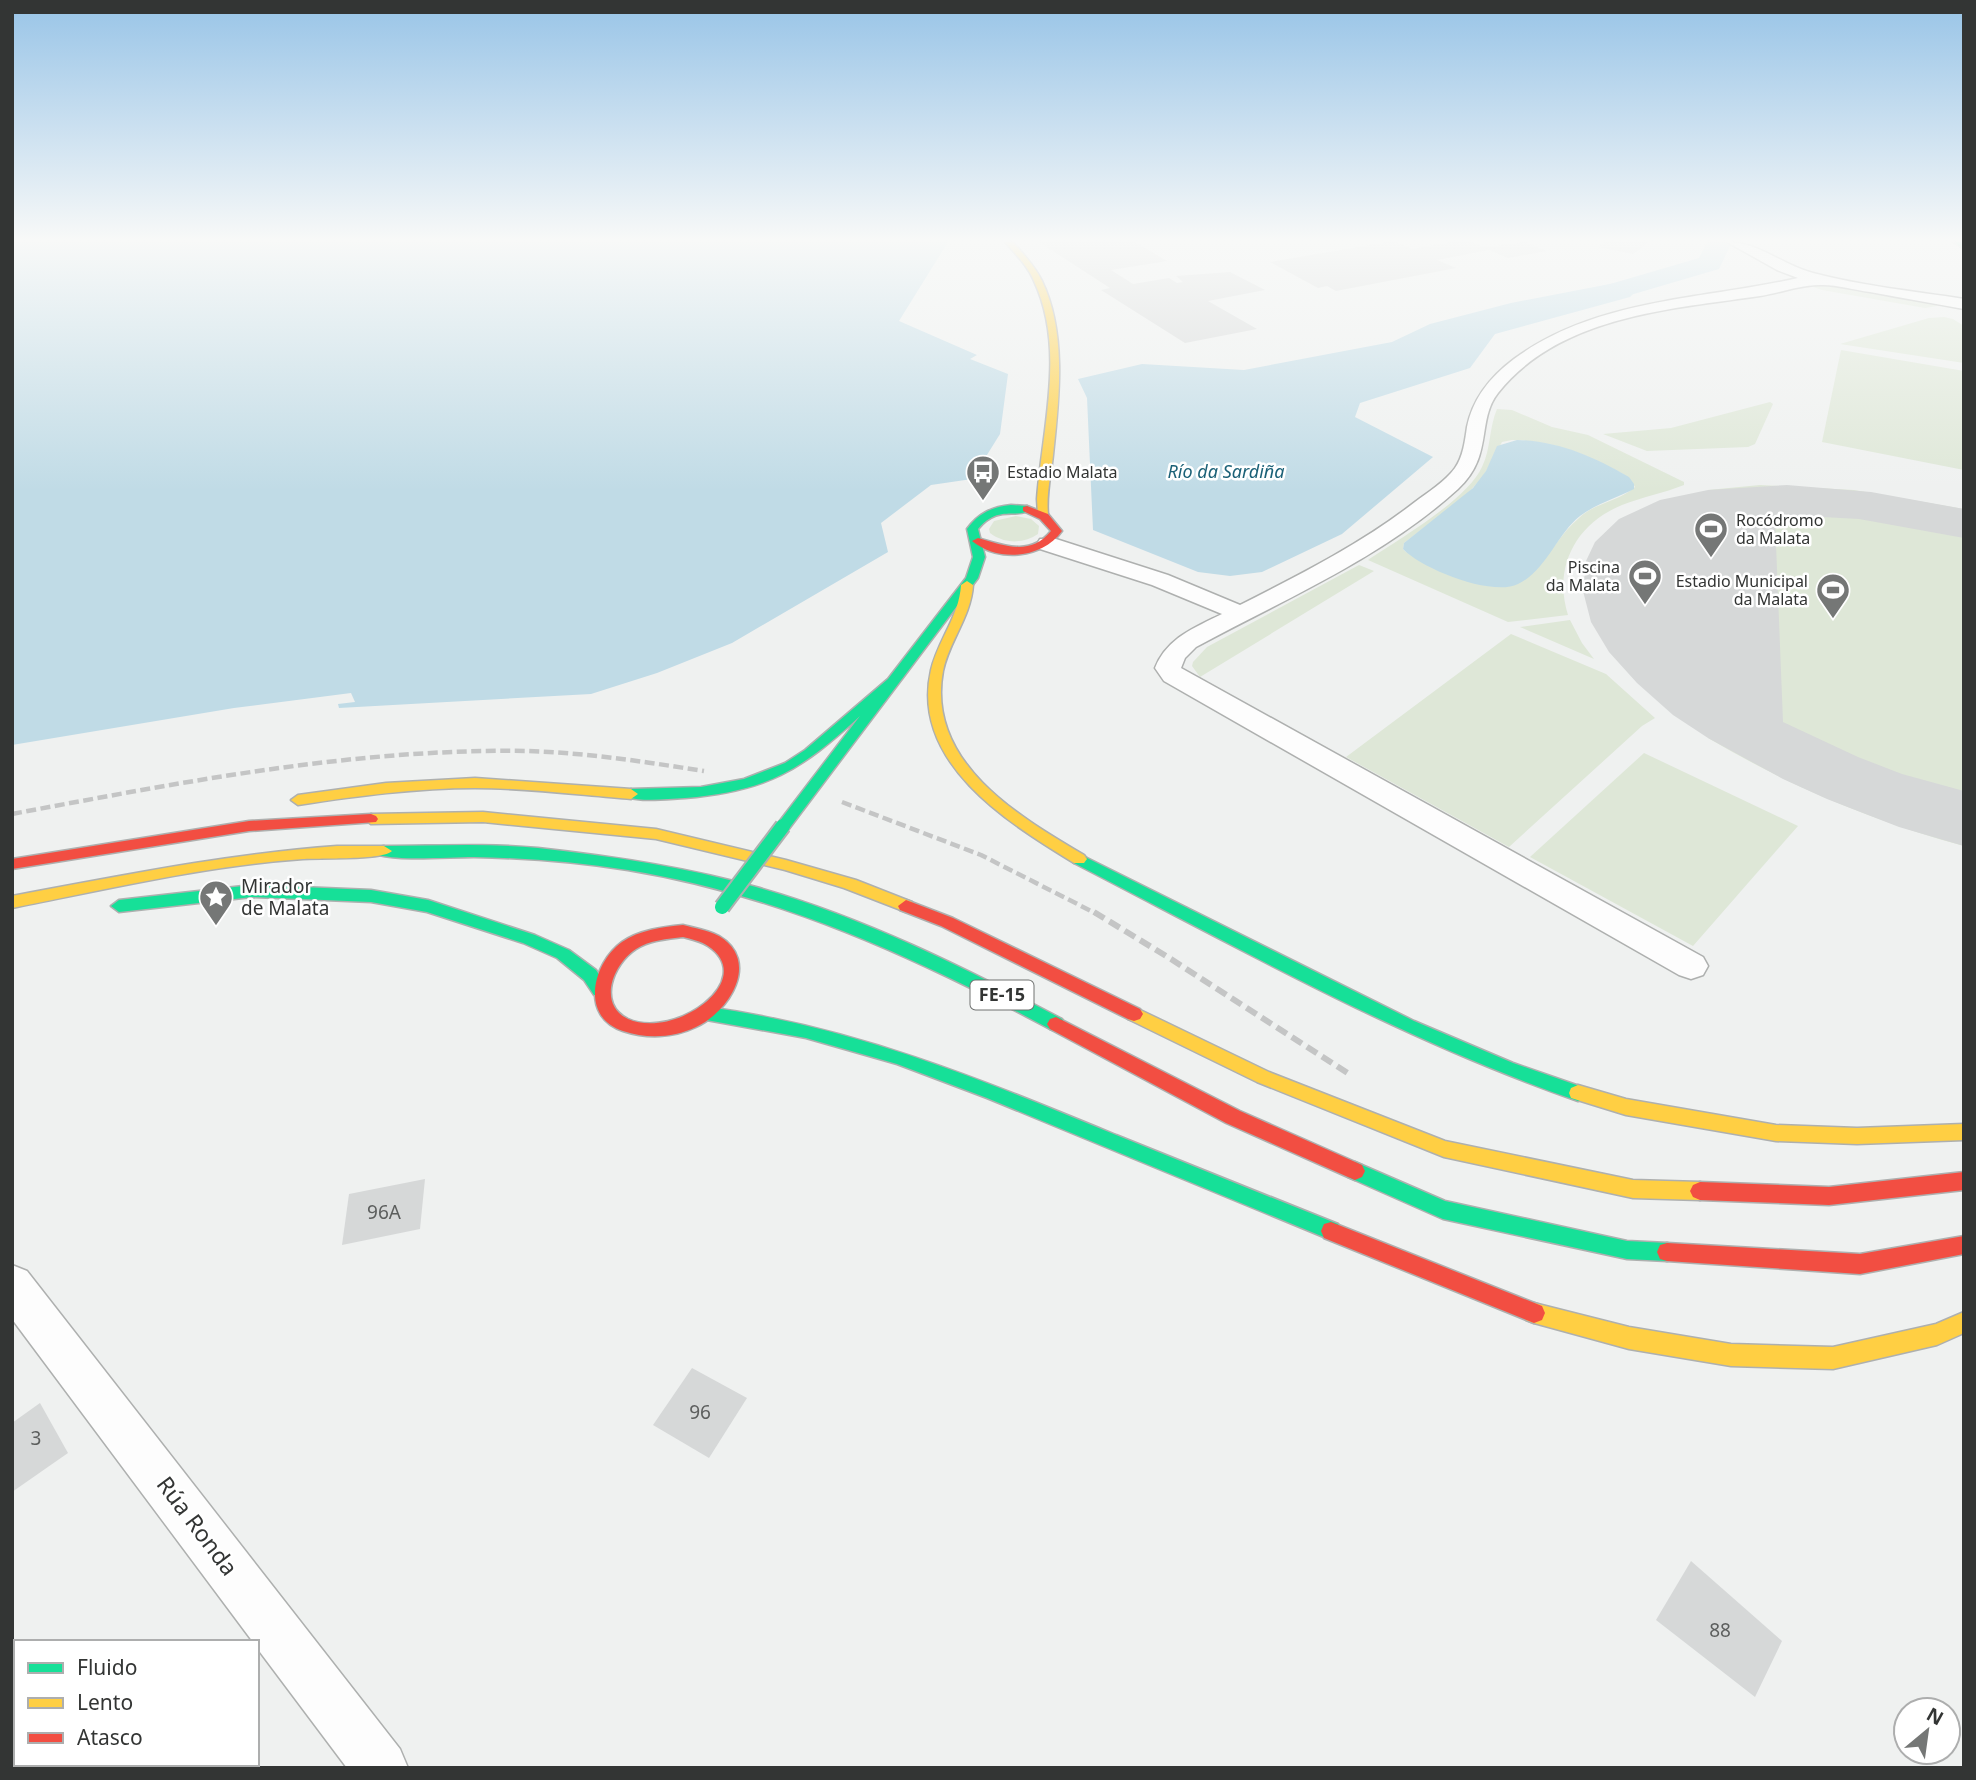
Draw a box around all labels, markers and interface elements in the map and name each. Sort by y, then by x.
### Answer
bus stop icon: Estadio Malata [964,453,1002,502]
water label: Río da Sardiña [1168,459,1284,483]
place label: Estadio Malata [1007,461,1117,483]
place label: Rocódromo da Malata [1736,509,1823,549]
sports icon: Rocódromo da Malata [1692,510,1730,559]
place label: Piscina da Malata [1546,556,1620,596]
sports icon: Piscina da Malata [1626,557,1664,606]
place label: Estadio Municipal da Malata [1676,570,1808,610]
sports icon: Estadio Municipal da Malata [1814,571,1852,620]
place label: Mirador de Malata [241,873,329,921]
place icon: Mirador de Malata [197,878,235,927]
road number: FE-15 [970,980,1034,1010]
house number: 96A [367,1199,402,1225]
house number: 96 [689,1399,711,1425]
house number: 3 [31,1425,41,1451]
street label: Rúa Ronda [150,1469,246,1582]
house number: 88 [1709,1617,1731,1643]
legend [14,1640,259,1766]
text: Fluido [77,1653,137,1681]
text: Lento [77,1688,133,1716]
north arrow [1892,1696,1962,1766]
text: N [1922,1701,1948,1731]
text: Atasco [77,1723,143,1751]

